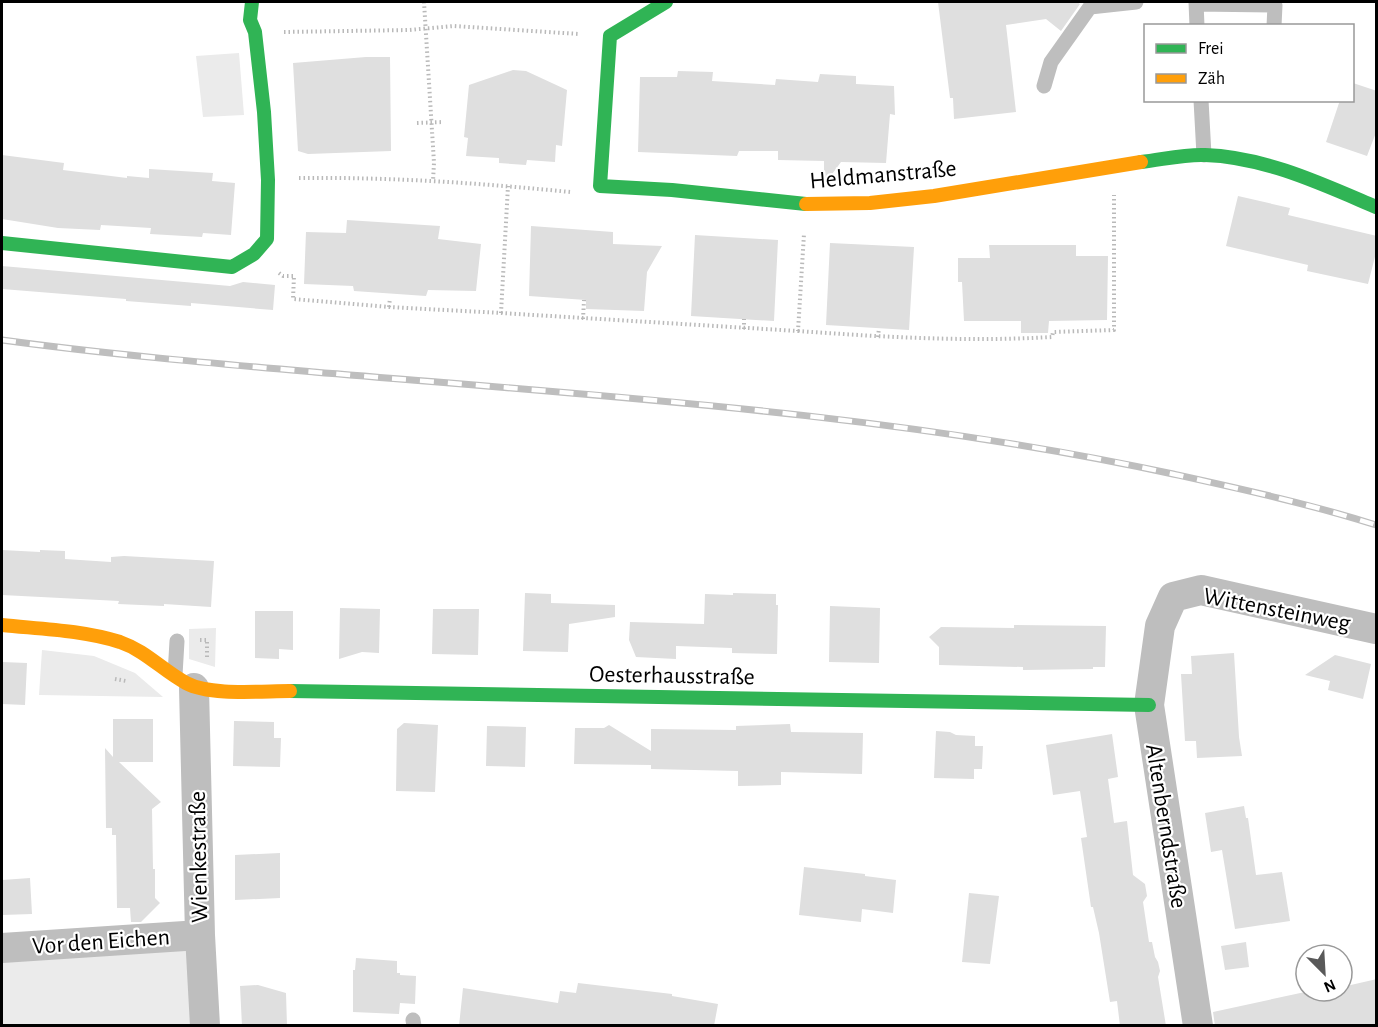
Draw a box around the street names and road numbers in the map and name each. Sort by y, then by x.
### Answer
street label: Heldmanstraße [809,157,958,193]
street label: Wittensteinweg [1201,584,1353,636]
street label: Oesterhausstraße [589,663,755,689]
street label: Altenberndstraße [1141,742,1191,910]
street label: Wienkestraße [186,791,212,923]
street label: Vor den Eichen [31,925,171,959]

